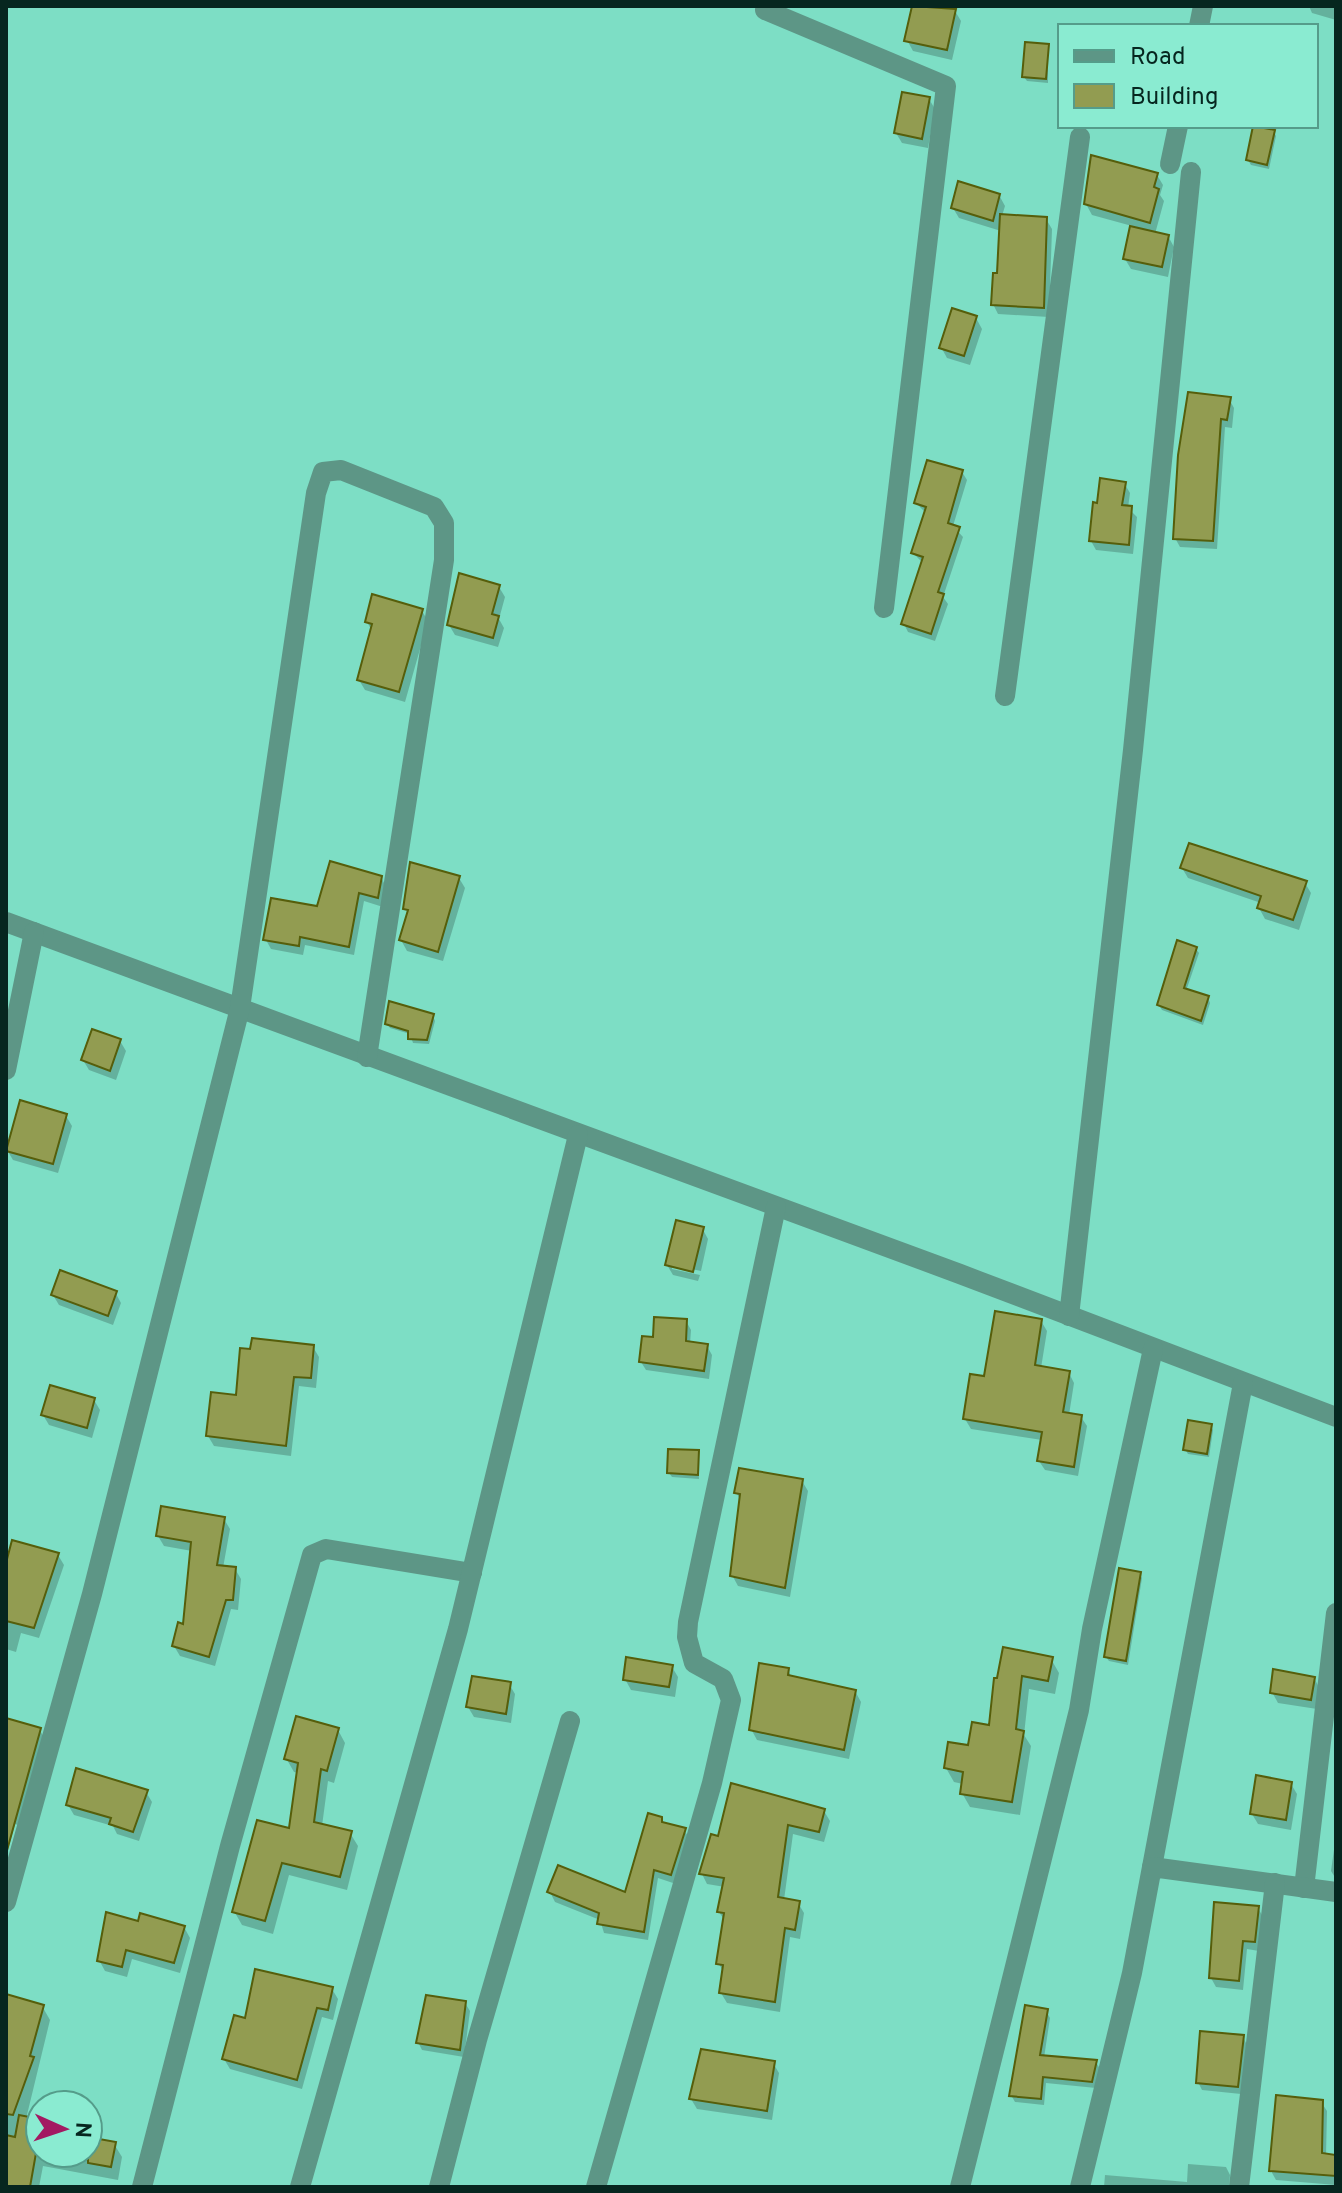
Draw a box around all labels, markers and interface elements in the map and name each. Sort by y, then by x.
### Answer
legend [1058,24,1318,128]
text: Road [1130,43,1186,73]
text: Building [1130,83,1219,113]
north arrow [24,2089,104,2169]
text: N [68,2121,95,2139]

